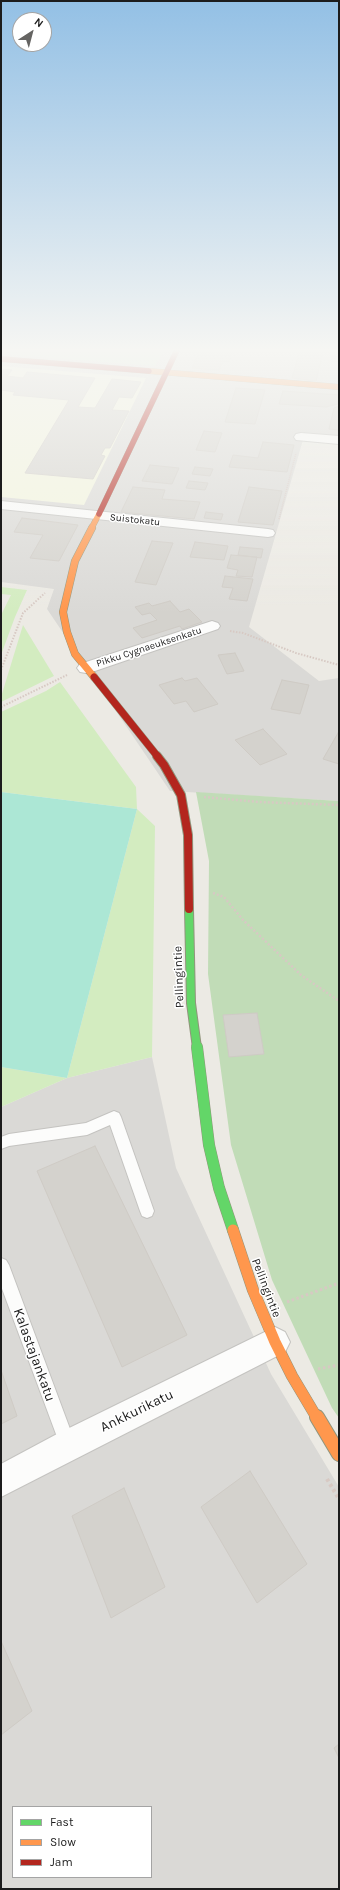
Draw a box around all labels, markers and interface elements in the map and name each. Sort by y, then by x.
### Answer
north arrow [12,12,52,52]
text: N [32,15,46,30]
street label: Suistokatu [109,511,161,529]
street label: Pikku Cygnaeuksenkatu [95,624,203,670]
street label: Pellingintie [171,946,187,1008]
street label: Pellingintie [248,1256,284,1320]
street label: Kalastajankatu [9,1306,59,1404]
street label: Ankkurikatu [98,1386,176,1436]
legend [12,1806,152,1878]
text: Fast [50,1815,73,1829]
text: Slow [50,1835,76,1849]
text: Jam [50,1855,73,1869]

